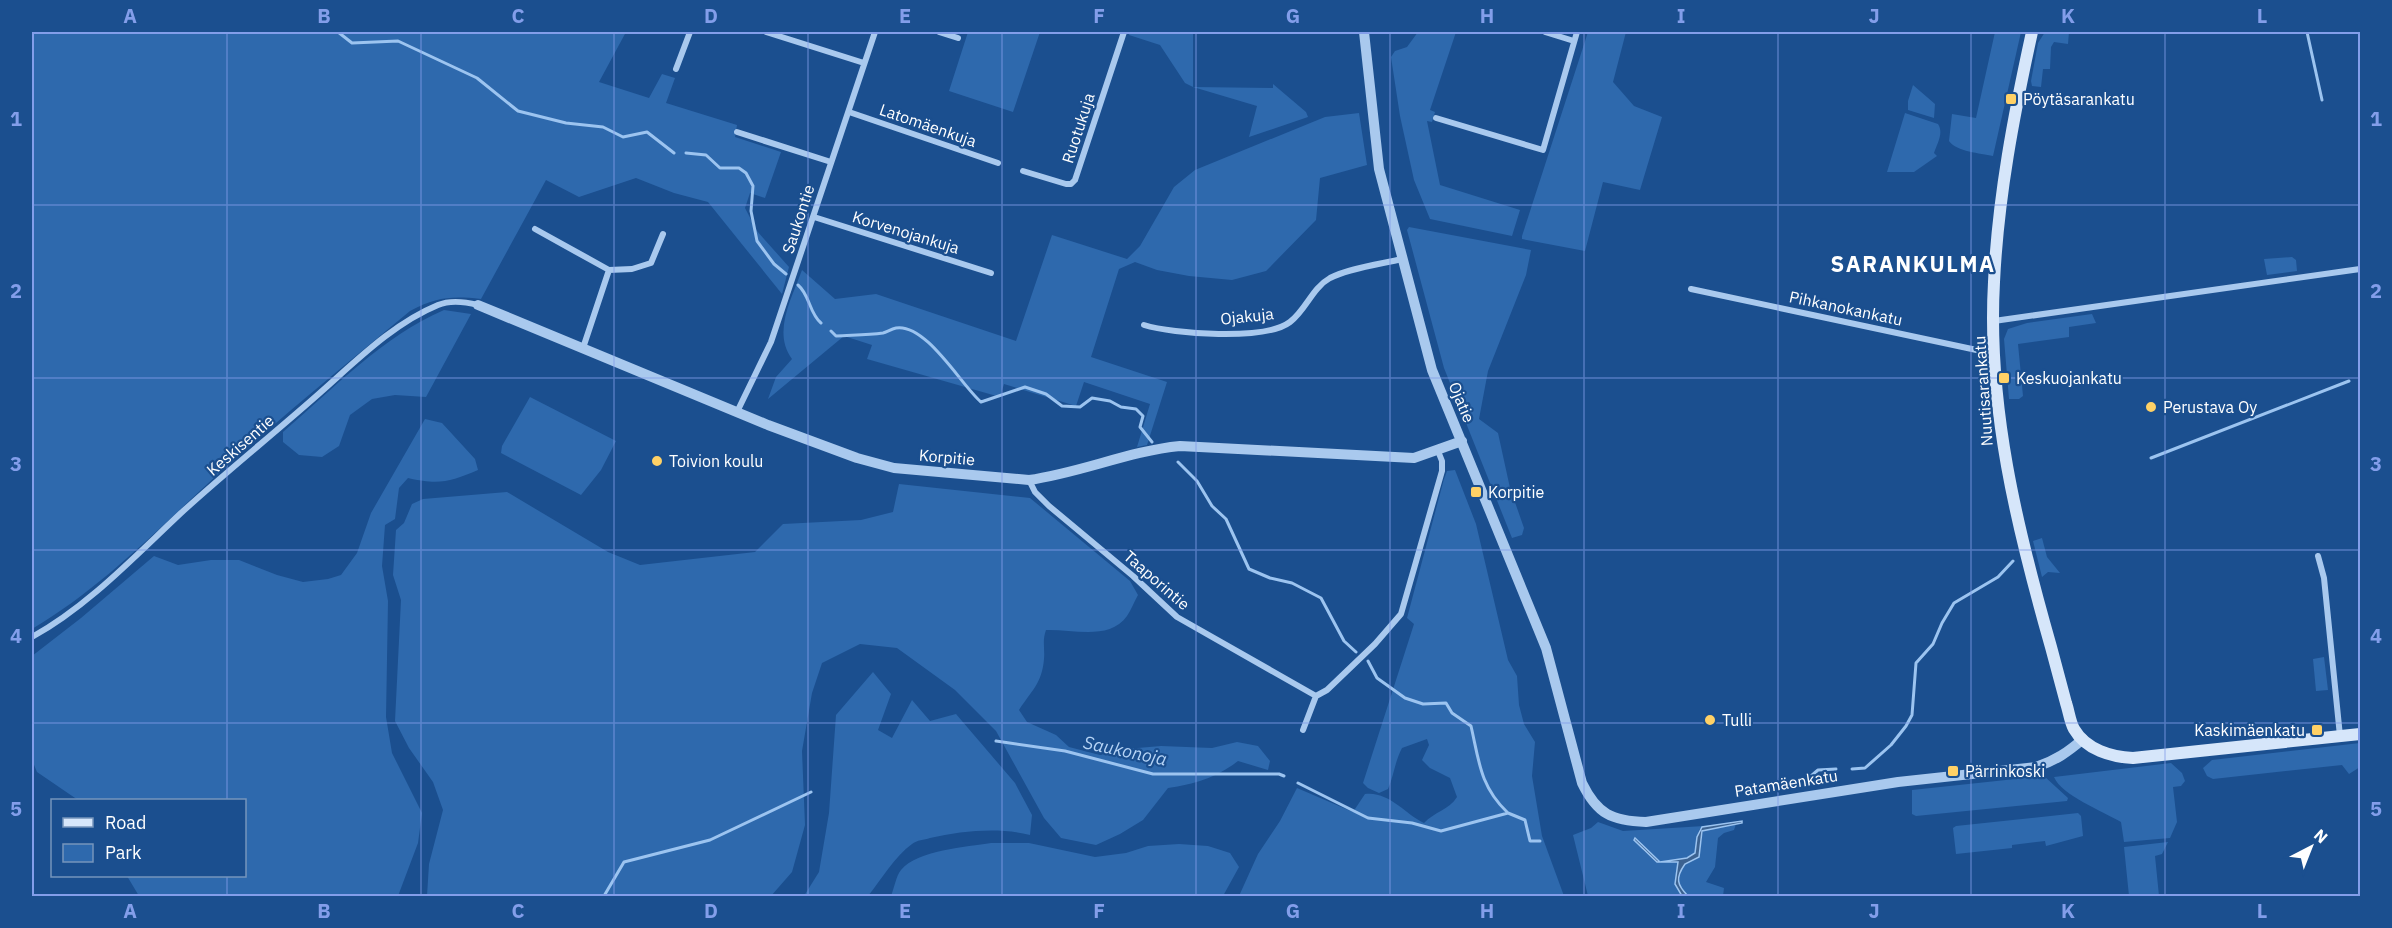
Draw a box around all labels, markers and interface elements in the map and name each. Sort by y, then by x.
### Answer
text: A [123,2,137,29]
text: B [317,2,331,29]
text: C [511,2,525,29]
text: D [704,2,718,29]
text: E [899,2,911,29]
text: F [1093,2,1105,29]
text: G [1286,2,1300,29]
text: H [1480,2,1494,29]
text: I [1677,2,1685,29]
text: J [1868,2,1880,29]
text: K [2061,2,2075,29]
text: L [2257,2,2267,29]
place label: Pöytäsarankatu [2023,89,2135,109]
street label: Ruotukuja [1057,90,1099,166]
marker: Pöytäsarankatu [2004,92,2018,106]
street label: Latomäenkuja [877,99,980,151]
text: 1 [10,105,22,132]
text: 1 [2370,105,2382,132]
street label: Saukontie [777,182,819,256]
street label: Korvenojankuja [850,206,962,258]
district label: SARANKULMA [1831,249,1995,278]
text: 2 [10,277,22,304]
text: 2 [2370,277,2382,304]
street label: Pihkanokankatu [1788,286,1904,330]
street label: Ojakuja [1219,303,1275,329]
street label: Nuutisarankatu [1969,335,1997,447]
place label: Keskuojankatu [2016,368,2122,388]
marker: Keskuojankatu [1997,371,2011,385]
street label: Ojatie [1445,379,1480,426]
place label: Perustava Oy [2163,397,2257,417]
marker: Perustava Oy [2144,400,2158,414]
street label: Keskisentie [202,410,278,480]
street label: Korpitie [918,445,976,469]
text: 3 [10,450,22,477]
text: 3 [2370,450,2382,477]
place label: Toivion koulu [669,451,763,471]
marker: Toivion koulu [650,454,664,468]
place label: Korpitie [1488,482,1544,502]
marker: Korpitie [1469,485,1483,499]
street label: Taaporintie [1120,546,1194,614]
text: 4 [10,622,22,649]
text: 4 [2370,622,2382,649]
place label: Tulli [1722,710,1752,730]
marker: Tulli [1703,713,1717,727]
place label: Kaskimäenkatu [2194,720,2305,740]
marker: Kaskimäenkatu [2310,723,2324,737]
water label: Saukonoja [1081,730,1169,771]
place label: Pärrinkoski [1965,761,2045,781]
marker: Pärrinkoski [1946,764,1960,778]
street label: Patamäenkatu [1733,765,1839,801]
text: 5 [10,795,22,822]
text: 5 [2370,795,2382,822]
legend [51,799,246,877]
text: Road [105,811,146,834]
north arrow [2281,817,2341,877]
text: N [2310,825,2332,847]
text: Park [105,841,142,864]
text: A [123,897,137,924]
text: B [317,897,331,924]
text: C [511,897,525,924]
text: D [704,897,718,924]
text: E [899,897,911,924]
text: F [1093,897,1105,924]
text: G [1286,897,1300,924]
text: H [1480,897,1494,924]
text: I [1677,897,1685,924]
text: J [1868,897,1880,924]
text: K [2061,897,2075,924]
text: L [2257,897,2267,924]

